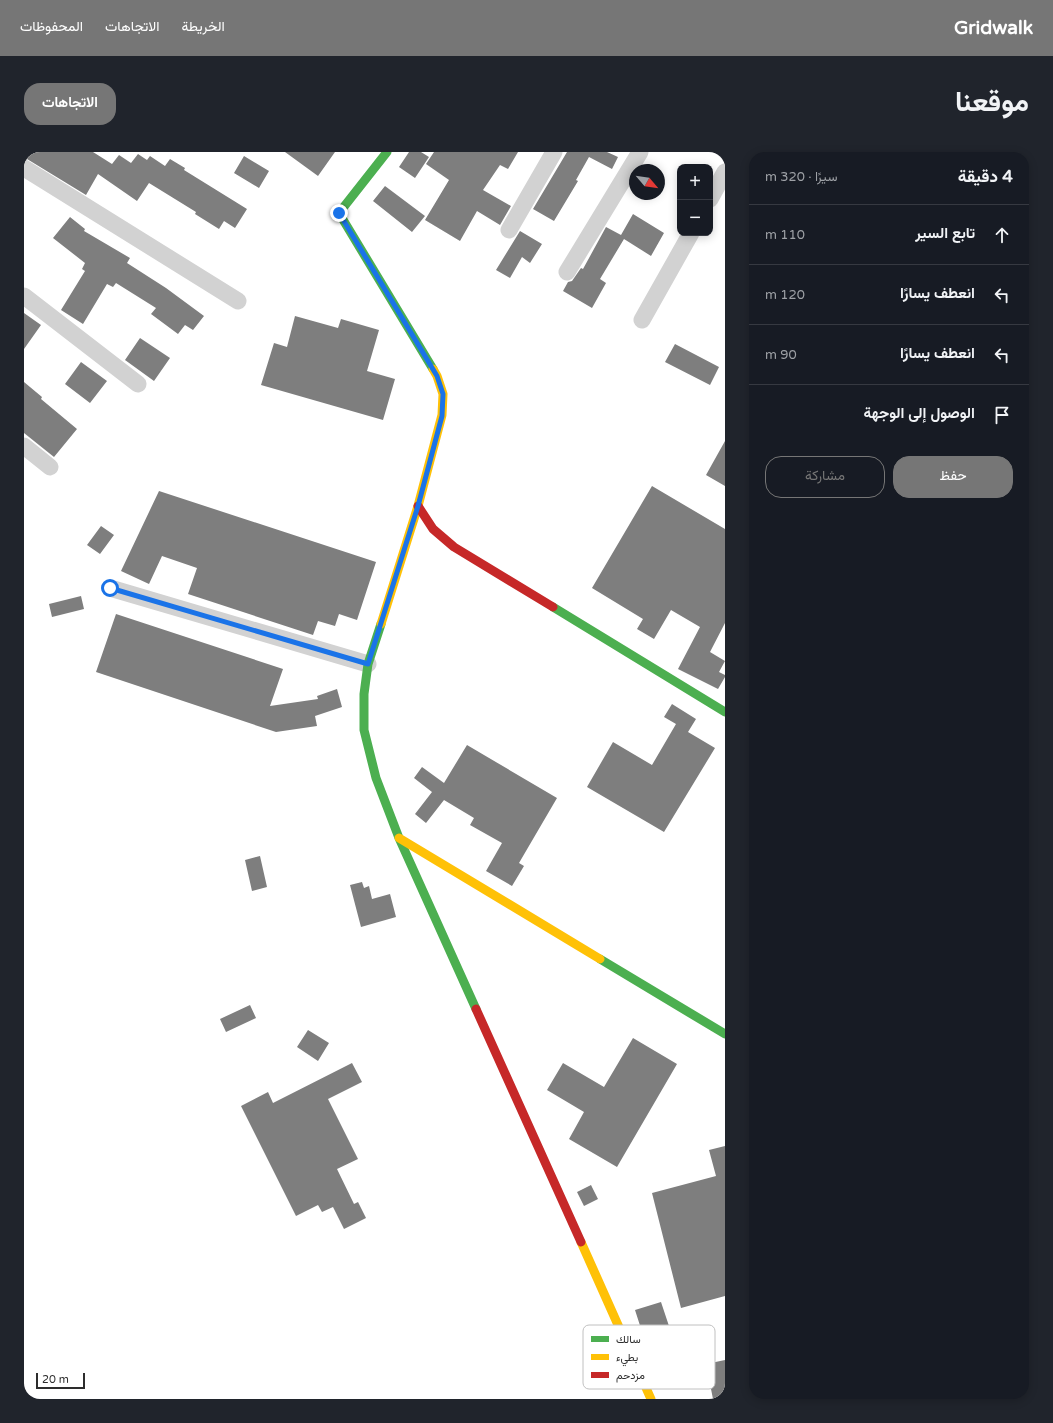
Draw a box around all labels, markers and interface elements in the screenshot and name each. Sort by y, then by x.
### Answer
text: Gridwalk [954,17,1033,39]
text: المحفوظات [20,18,83,35]
text: الاتجاهات [105,18,159,35]
text: الخريطة [181,18,225,35]
button: الاتجاهات [24,83,116,125]
text: موقعنا [955,85,1029,119]
north arrow [629,164,665,200]
map controls [677,164,713,236]
button: + [677,164,713,200]
text: 4 دقيقة [958,166,1013,187]
text: سيرًا · 320 m [765,169,838,185]
button: − [677,200,713,236]
route end [330,204,348,222]
text: تابع السير [915,224,975,242]
icon: ahead [991,224,1013,246]
text: 110 m [765,227,805,243]
text: انعطف يسارًا [900,284,975,302]
icon: left [991,284,1013,306]
text: 120 m [765,287,805,303]
text: انعطف يسارًا [900,344,975,362]
icon: left [991,344,1013,366]
text: 90 m [765,347,797,363]
text: الوصول إلى الوجهة [864,404,975,422]
icon: arrive [991,404,1013,426]
button: مشاركة [765,456,885,498]
button: حفظ [893,456,1013,498]
route start [101,579,119,597]
legend [583,1325,715,1389]
text: سالك [616,1333,641,1346]
text: بطيء [616,1351,638,1367]
text: مزدحم [616,1369,645,1383]
scale bar [36,1371,85,1390]
text: 20 m [42,1373,69,1386]

